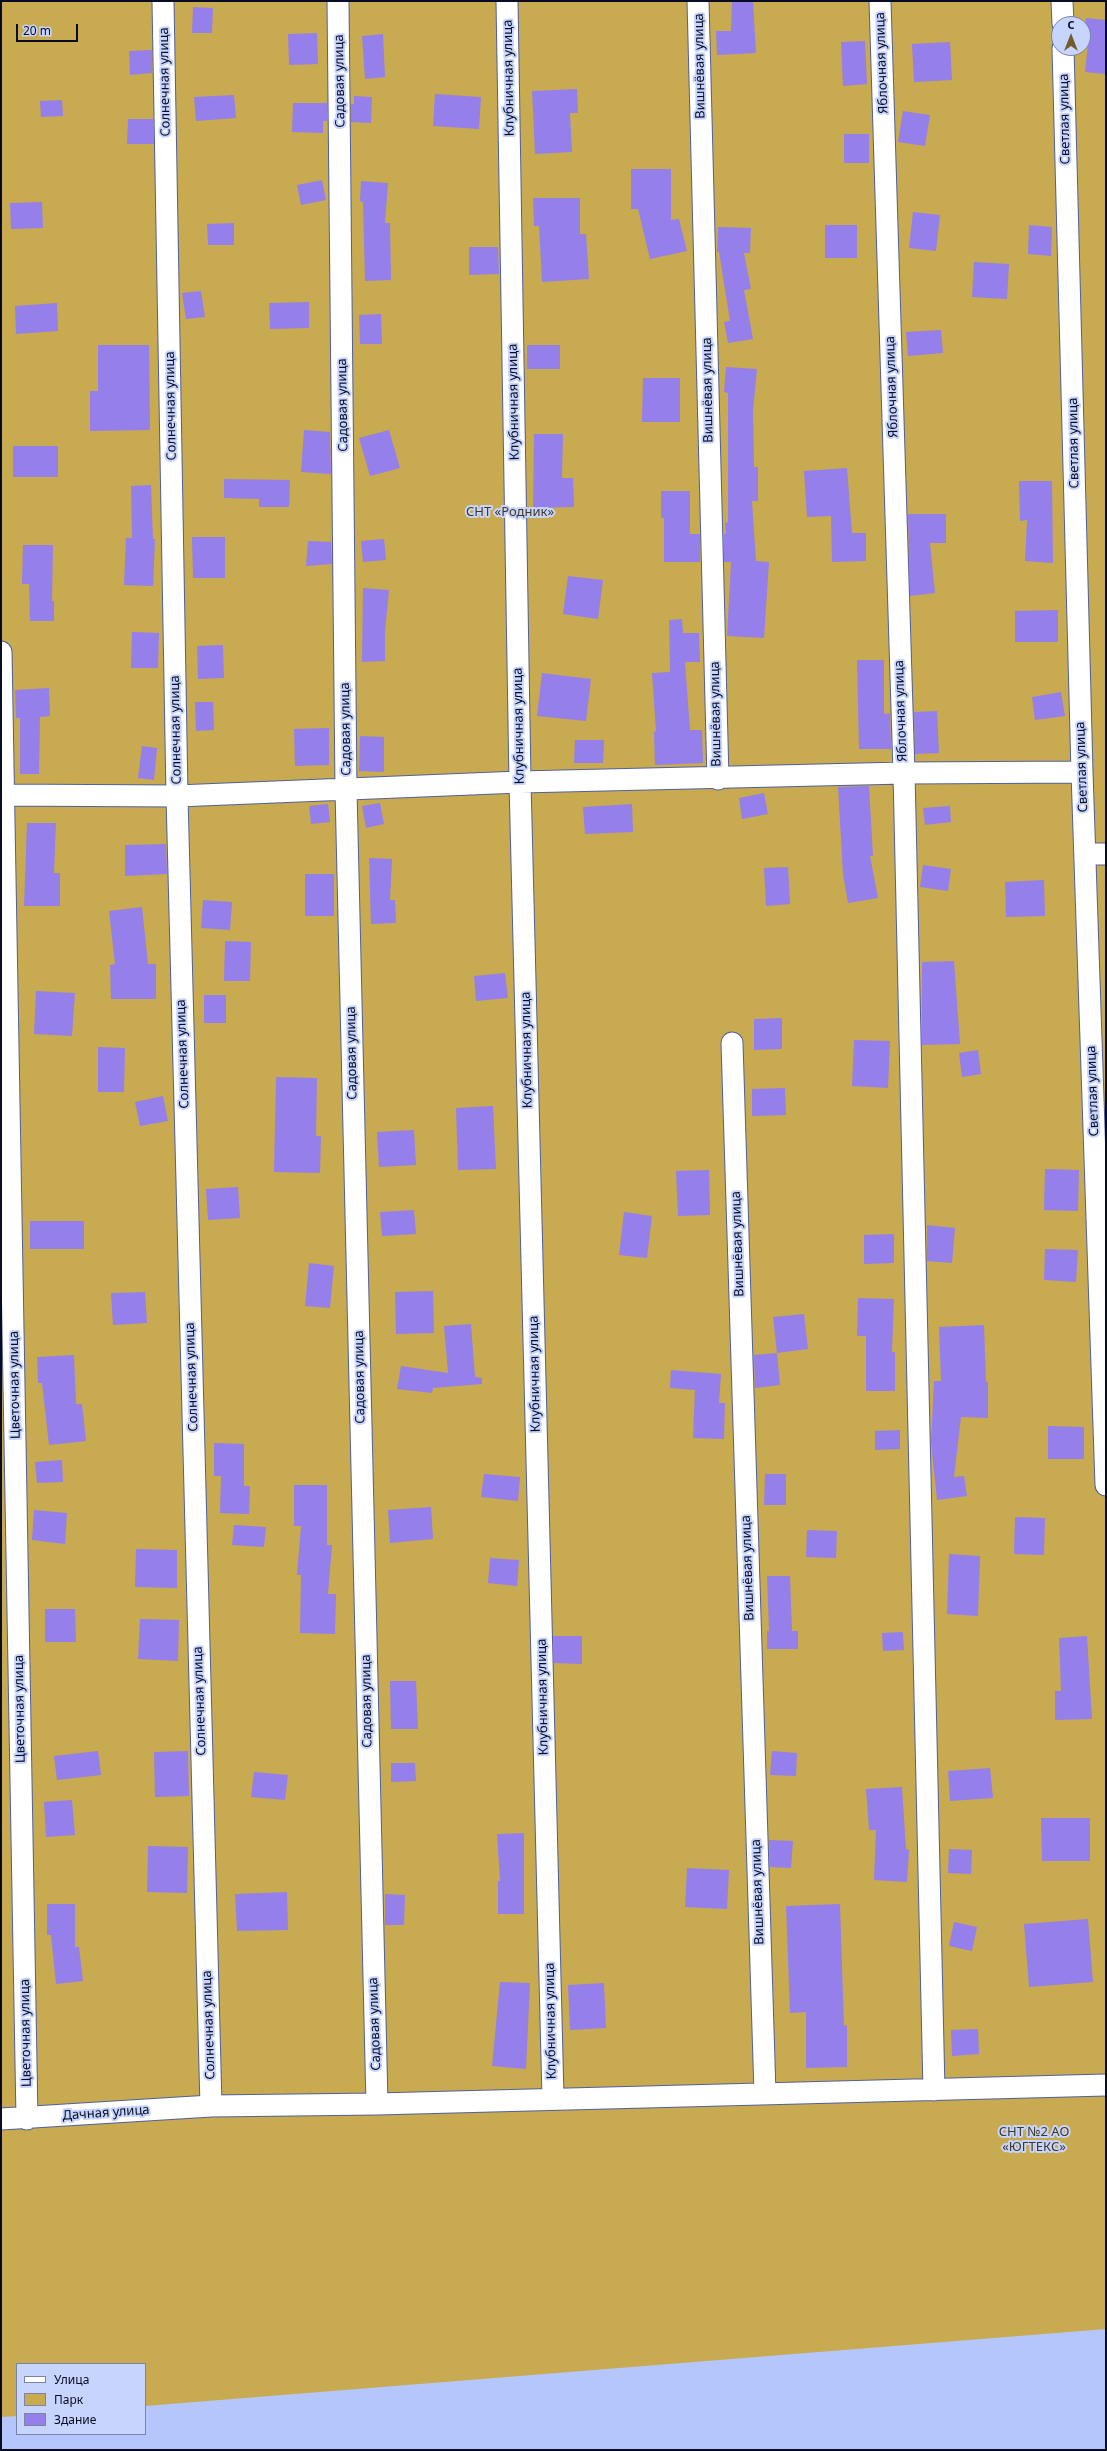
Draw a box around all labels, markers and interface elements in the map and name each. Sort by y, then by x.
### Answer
street label: Яблочная улица [872,12,892,114]
street label: Вишнёвая улица [691,13,709,119]
scale bar [18,16,80,42]
north arrow [1051,16,1091,56]
text: С [1067,17,1075,32]
street label: Клубничная улица [500,19,518,137]
text: 20 m [23,22,51,39]
street label: Солнечная улица [156,27,174,137]
street label: Садовая улица [331,34,349,128]
street label: Светлая улица [1056,73,1074,165]
street label: Яблочная улица [882,336,902,438]
street label: Вишнёвая улица [699,337,717,443]
street label: Клубничная улица [505,343,523,461]
street label: Солнечная улица [162,351,180,461]
street label: Садовая улица [334,358,352,452]
street label: Светлая улица [1065,397,1083,489]
park label: СНТ «Родник» [466,504,554,520]
street label: Яблочная улица [891,660,911,762]
street label: Вишнёвая улица [707,661,725,767]
street label: Клубничная улица [510,667,528,785]
street label: Солнечная улица [167,675,185,785]
street label: Садовая улица [337,682,355,776]
street label: Светлая улица [1073,721,1091,813]
street label: Клубничная улица [518,991,536,1109]
street label: Солнечная улица [173,999,193,1109]
street label: Садовая улица [343,1006,361,1100]
street label: Светлая улица [1084,1045,1102,1137]
street label: Вишнёвая улица [728,1191,748,1297]
street label: Клубничная улица [526,1315,544,1433]
street label: Солнечная улица [182,1322,202,1432]
street label: Садовая улица [351,1330,369,1424]
street label: Цветочная улица [6,1331,24,1439]
street label: Вишнёвая улица [738,1515,758,1621]
street label: Клубничная улица [534,1638,552,1756]
street label: Солнечная улица [190,1646,210,1756]
street label: Садовая улица [358,1654,376,1748]
street label: Цветочная улица [11,1655,29,1763]
street label: Вишнёвая улица [748,1839,768,1945]
street label: Клубничная улица [542,1962,560,2080]
street label: Солнечная улица [199,1970,219,2080]
street label: Садовая улица [366,1977,384,2071]
street label: Цветочная улица [17,1979,35,2087]
street label: Дачная улица [62,2102,150,2124]
park label: СНТ №2 АО «ЮГТЕКС» [999,2124,1069,2155]
legend [16,2363,146,2435]
text: Улица [54,2371,89,2388]
text: Парк [54,2391,83,2408]
text: Здание [54,2411,96,2428]

